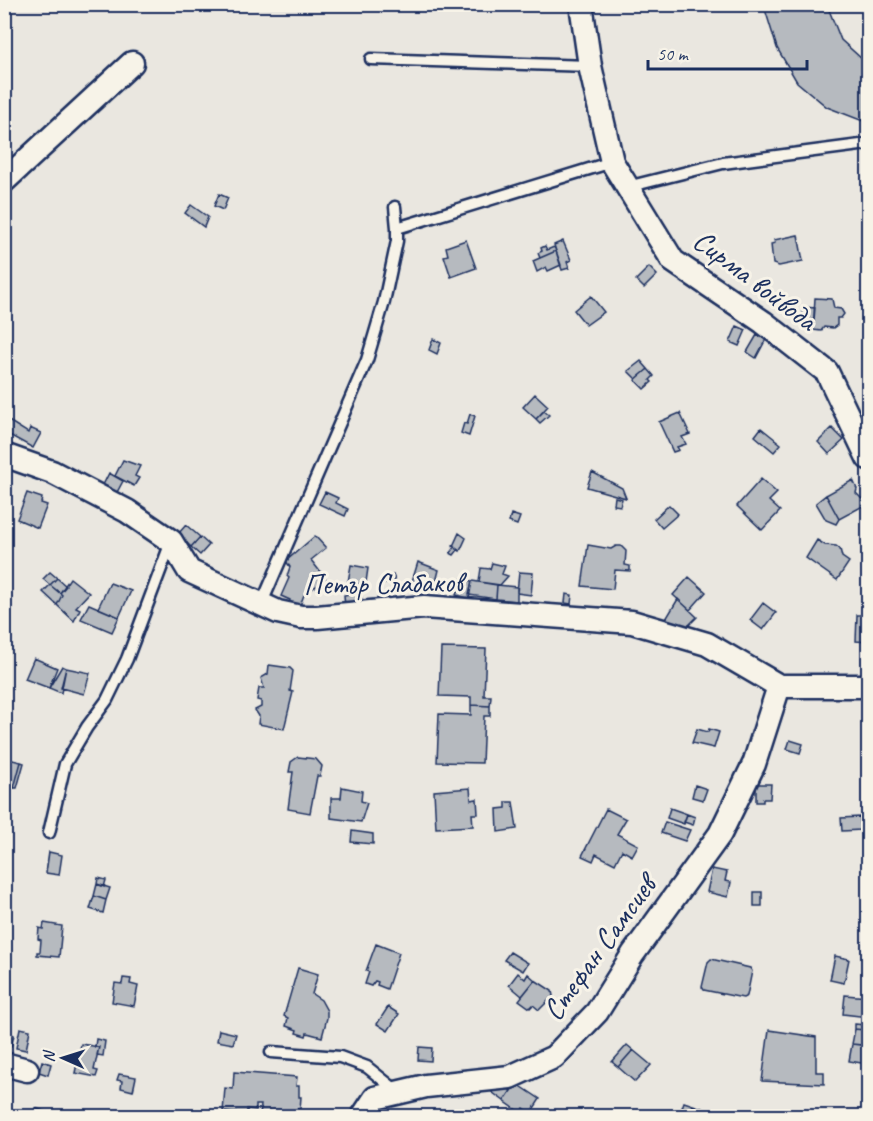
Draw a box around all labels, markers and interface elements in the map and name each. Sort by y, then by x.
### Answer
scale bar [648,33,807,71]
text: 50 m [657,43,690,65]
street label: Сирма войвода [686,221,826,340]
street label: Петър Слабаков [303,563,468,603]
street label: Стефан Самсиев [534,863,668,1028]
north arrow [33,1028,93,1088]
text: N [39,1049,59,1063]

